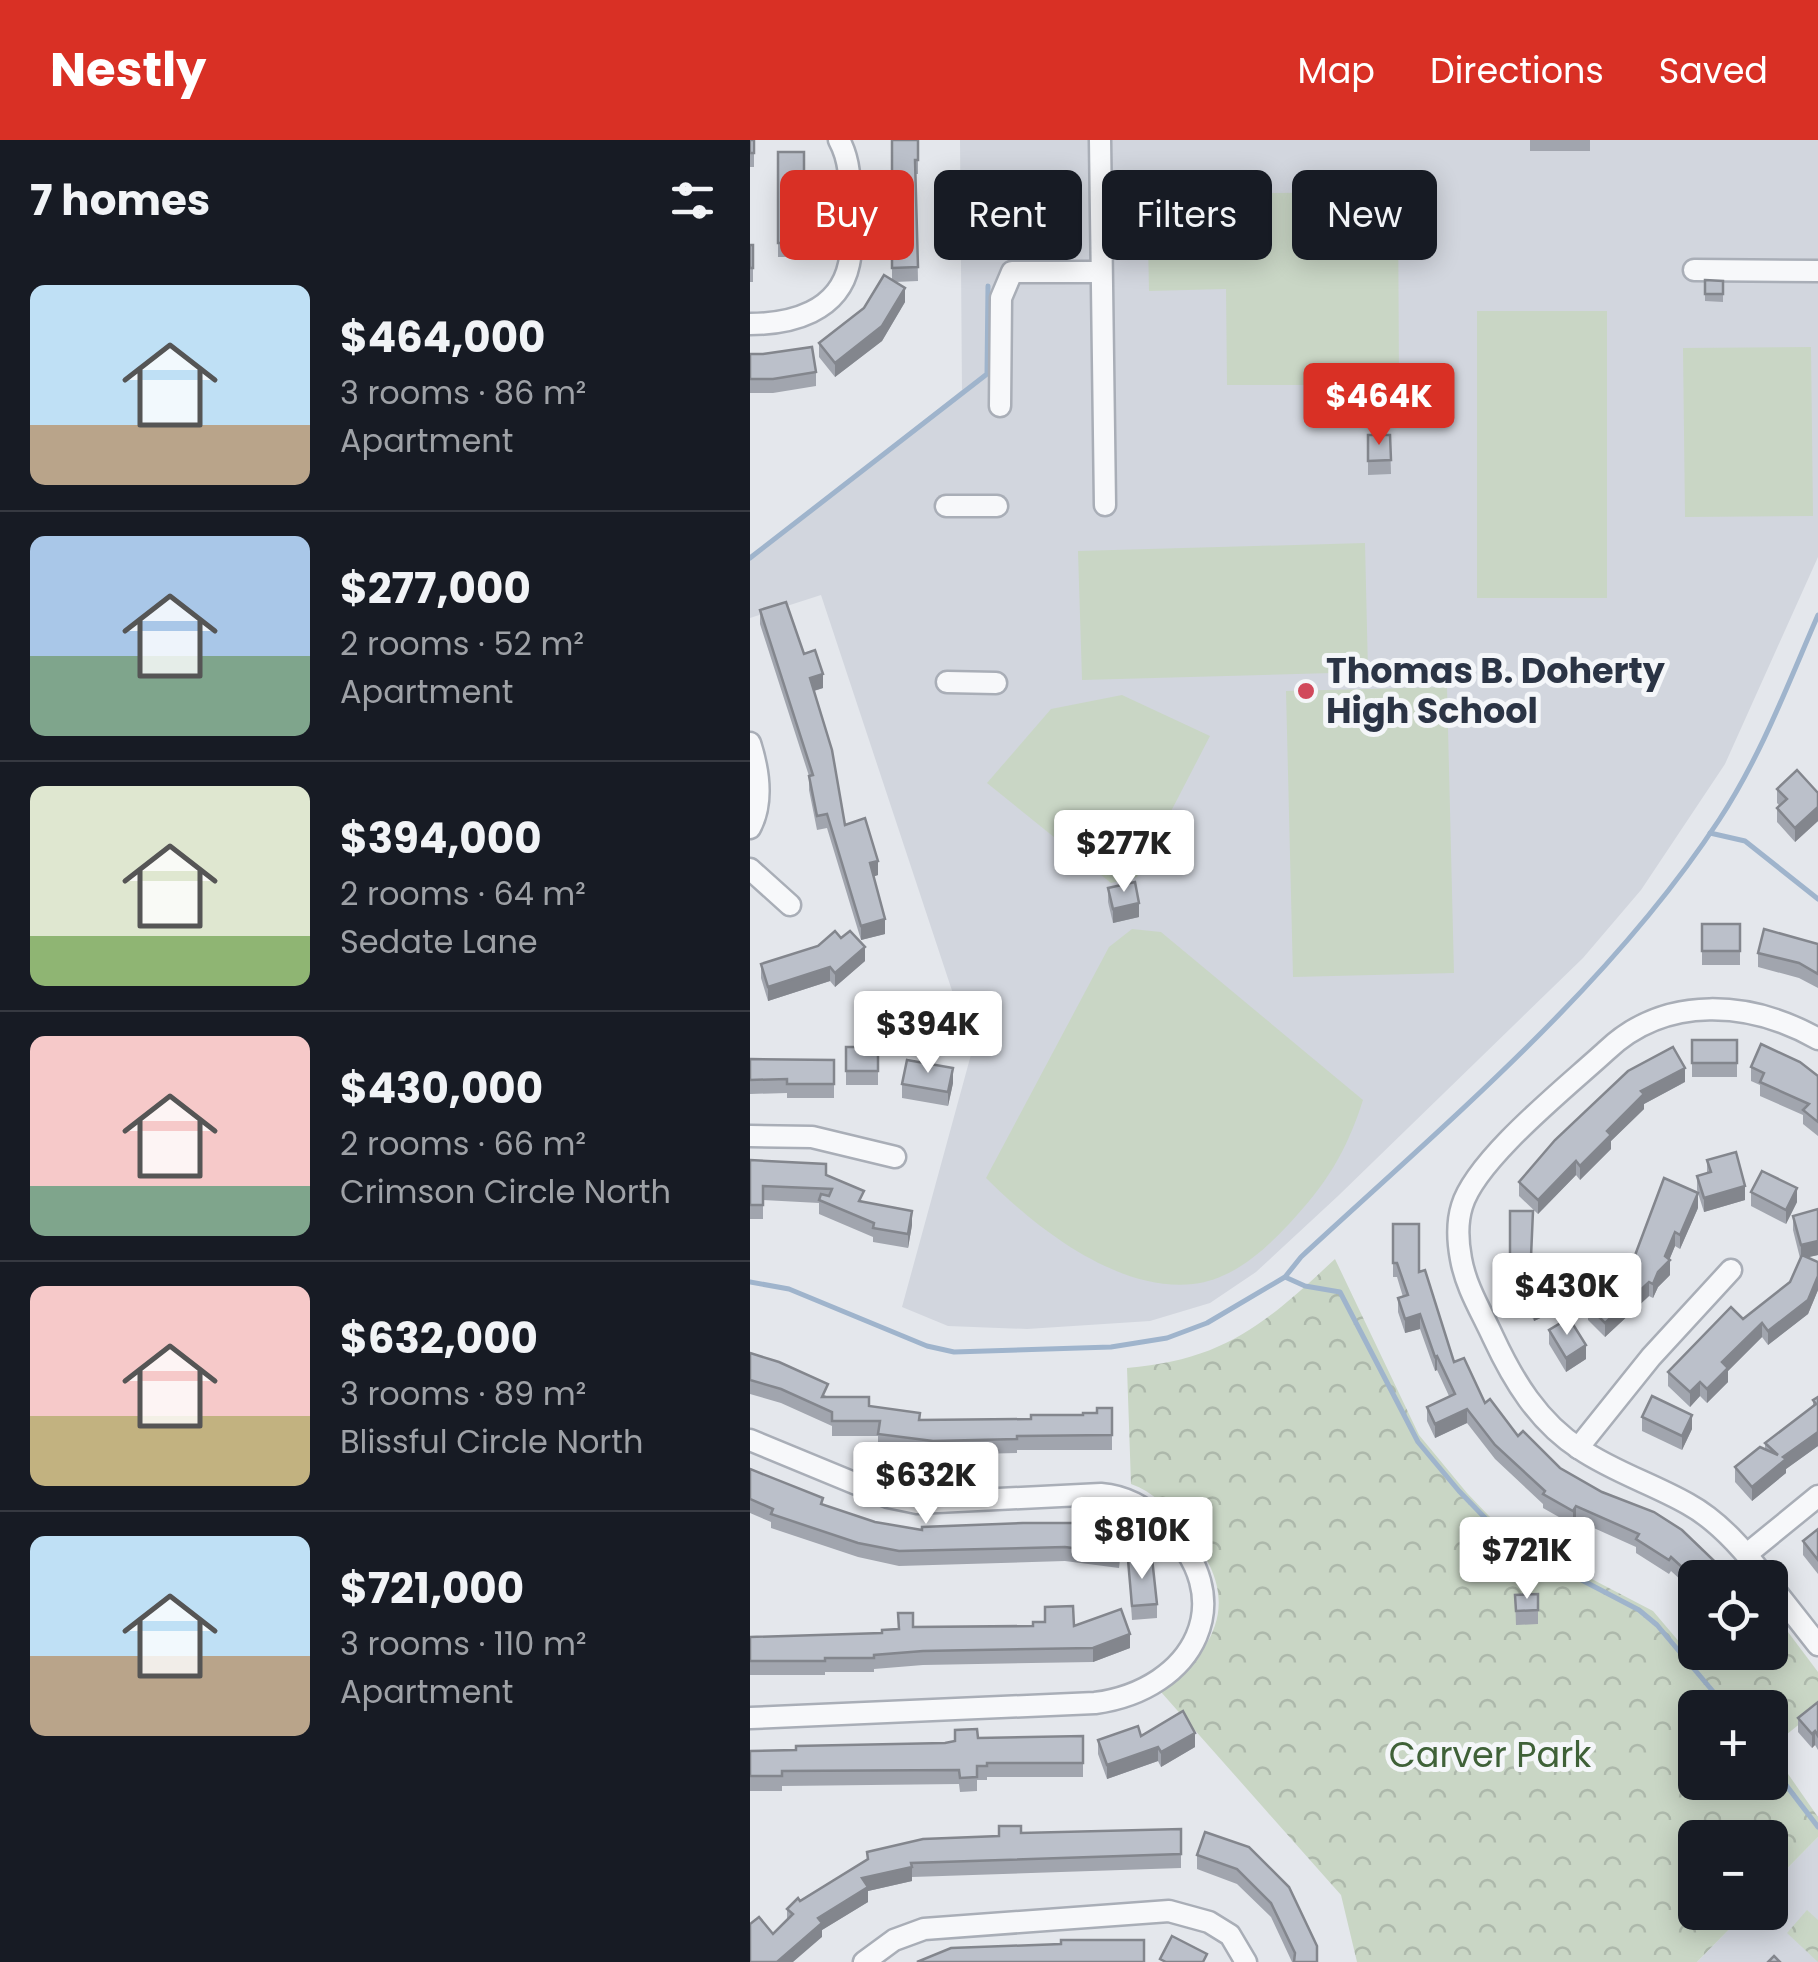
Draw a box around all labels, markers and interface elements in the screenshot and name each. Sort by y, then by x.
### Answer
text: Nestly [50,36,206,103]
text: Map [1298,46,1375,95]
text: Directions [1430,46,1604,95]
text: Saved [1659,46,1768,95]
chip: Buy [780,170,914,260]
chip: Rent [934,170,1082,260]
chip: Filters [1102,170,1272,260]
chip: New [1292,170,1437,260]
text: 7 homes [30,171,210,230]
icon: filters [665,173,720,228]
text: $464,000 [340,308,545,367]
icon: home [110,325,230,445]
pin: $464K [1309,363,1449,448]
text: 3 rooms · 86 m² [340,370,586,415]
text: $464K [1325,373,1433,418]
text: Apartment [340,418,513,463]
text: $277,000 [340,559,531,618]
icon: home [110,576,230,696]
text: 2 rooms · 52 m² [340,621,584,666]
place label: Thomas B. Doherty High School [1326,646,1666,735]
text: Apartment [340,669,513,714]
marker: Thomas B. Doherty High School [1295,680,1317,702]
text: $394,000 [340,809,542,868]
pin: $277K [1054,810,1194,895]
text: $277K [1076,820,1172,865]
icon: home [110,826,230,946]
text: 2 rooms · 64 m² [340,871,586,916]
text: Sedate Lane [340,919,538,964]
pin: $394K [858,991,998,1076]
text: $394K [876,1001,980,1046]
text: $430,000 [340,1059,543,1118]
icon: home [110,1076,230,1196]
text: 2 rooms · 66 m² [340,1121,586,1166]
text: Crimson Circle North [340,1169,671,1214]
pin: $430K [1497,1253,1637,1338]
text: $430K [1514,1263,1620,1308]
text: $632,000 [340,1309,538,1368]
icon: home [110,1326,230,1446]
text: 3 rooms · 89 m² [340,1371,586,1416]
text: Blissful Circle North [340,1419,643,1464]
pin: $632K [856,1442,996,1527]
text: $632K [875,1452,977,1497]
pin: $810K [1072,1497,1212,1582]
text: $810K [1094,1507,1191,1552]
pin: $721K [1457,1517,1597,1602]
text: $721K [1482,1527,1572,1572]
text: $721,000 [340,1559,524,1618]
map controls [1678,1560,1788,1930]
button: locate [1678,1560,1788,1670]
icon: home [110,1576,230,1696]
text: 3 rooms · 110 m² [340,1621,586,1666]
text: Apartment [340,1669,513,1714]
button: + [1678,1690,1788,1800]
park label: Carver Park [1389,1730,1591,1779]
button: − [1678,1820,1788,1930]

